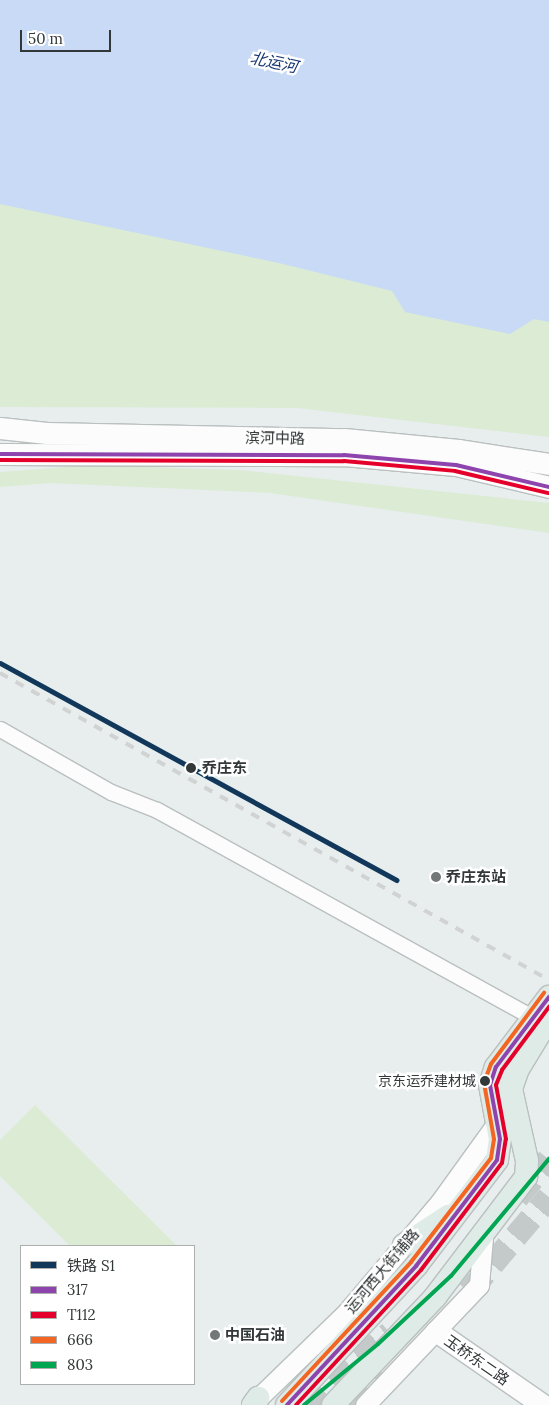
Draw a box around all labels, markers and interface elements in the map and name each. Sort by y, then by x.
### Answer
scale bar [22,20,114,52]
text: 50 m [28,29,63,48]
water label: 北运河 [249,48,299,76]
street label: 滨河中路 [245,428,305,448]
place label: 乔庄东 [202,759,247,777]
marker: 乔庄东 [184,761,198,775]
place label: 乔庄东站 [446,868,506,886]
marker: 乔庄东站 [430,871,442,883]
place label: 京东运乔建材城 [378,1073,476,1089]
marker: 京东运乔建材城 [480,1076,490,1086]
street label: 运河西大街辅路 [341,1225,423,1317]
legend [20,1245,195,1385]
text: 铁路 S1 [67,1256,115,1275]
text: 317 [67,1280,88,1299]
text: T112 [67,1305,96,1324]
place label: 中国石油 [225,1326,285,1344]
marker: 中国石油 [209,1329,221,1341]
text: 666 [67,1330,93,1349]
street label: 玉桥东二路 [441,1331,513,1389]
text: 803 [67,1355,93,1374]

